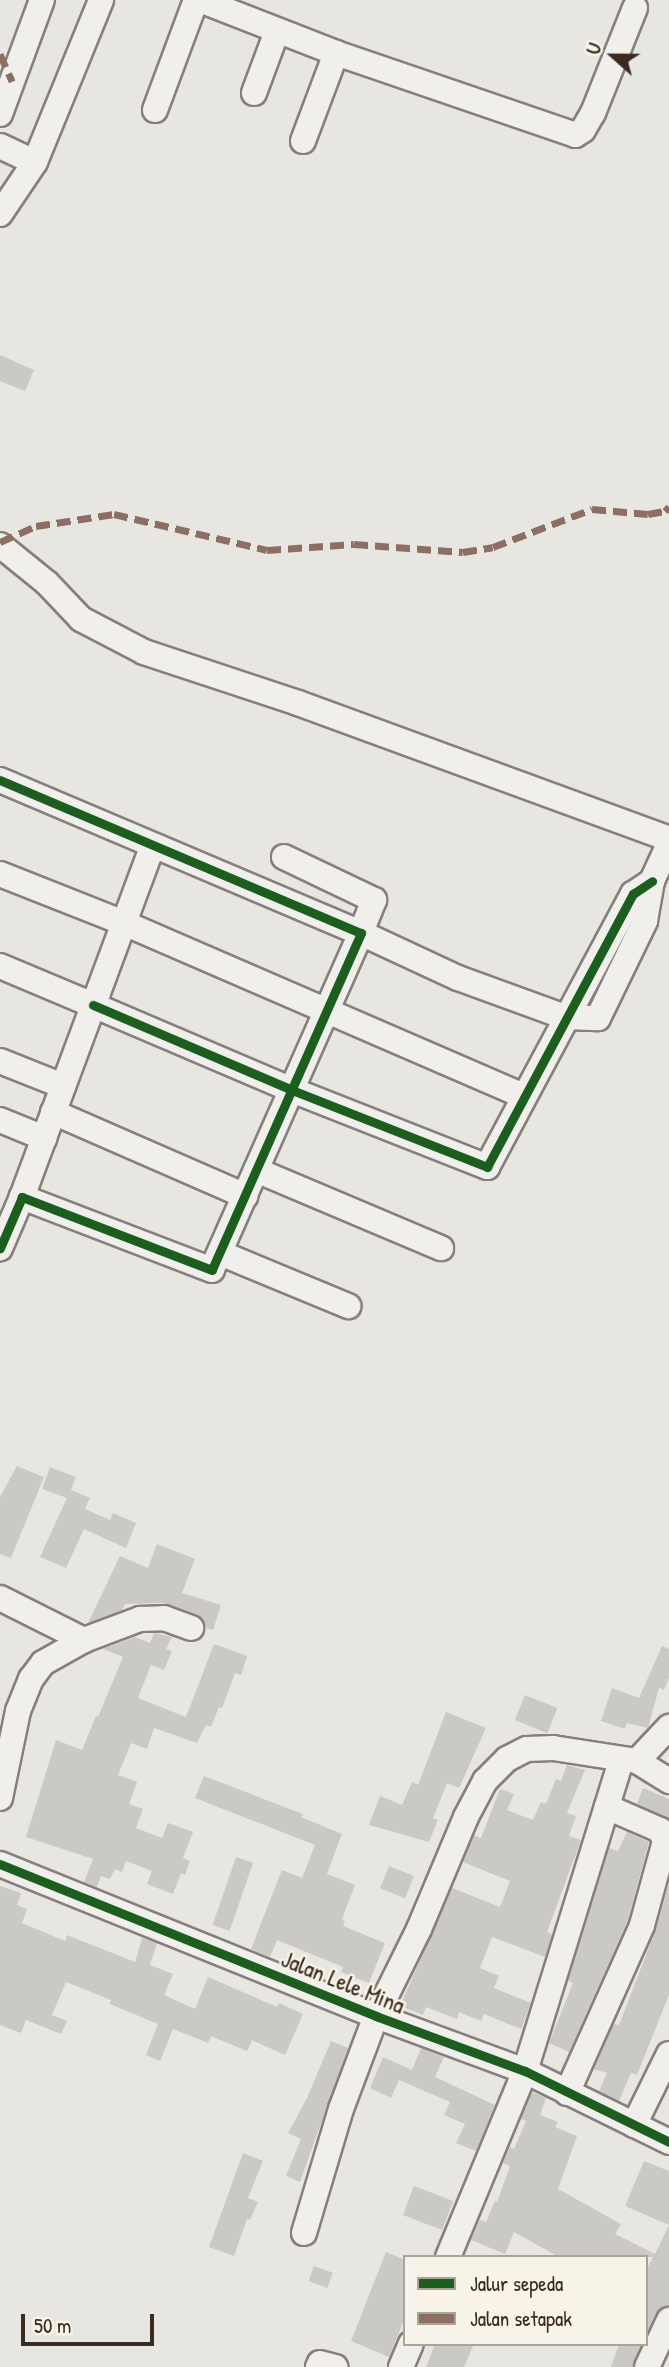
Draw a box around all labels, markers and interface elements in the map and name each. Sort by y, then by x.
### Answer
north arrow [578,21,648,91]
text: U [579,39,607,58]
street label: Jalan Lele Mina [277,1944,409,2020]
legend [403,2255,648,2346]
text: Jalur sepeda [470,2269,563,2298]
scale bar [24,2300,158,2344]
text: Jalan setapak [470,2304,572,2333]
text: 50 m [34,2311,71,2340]

